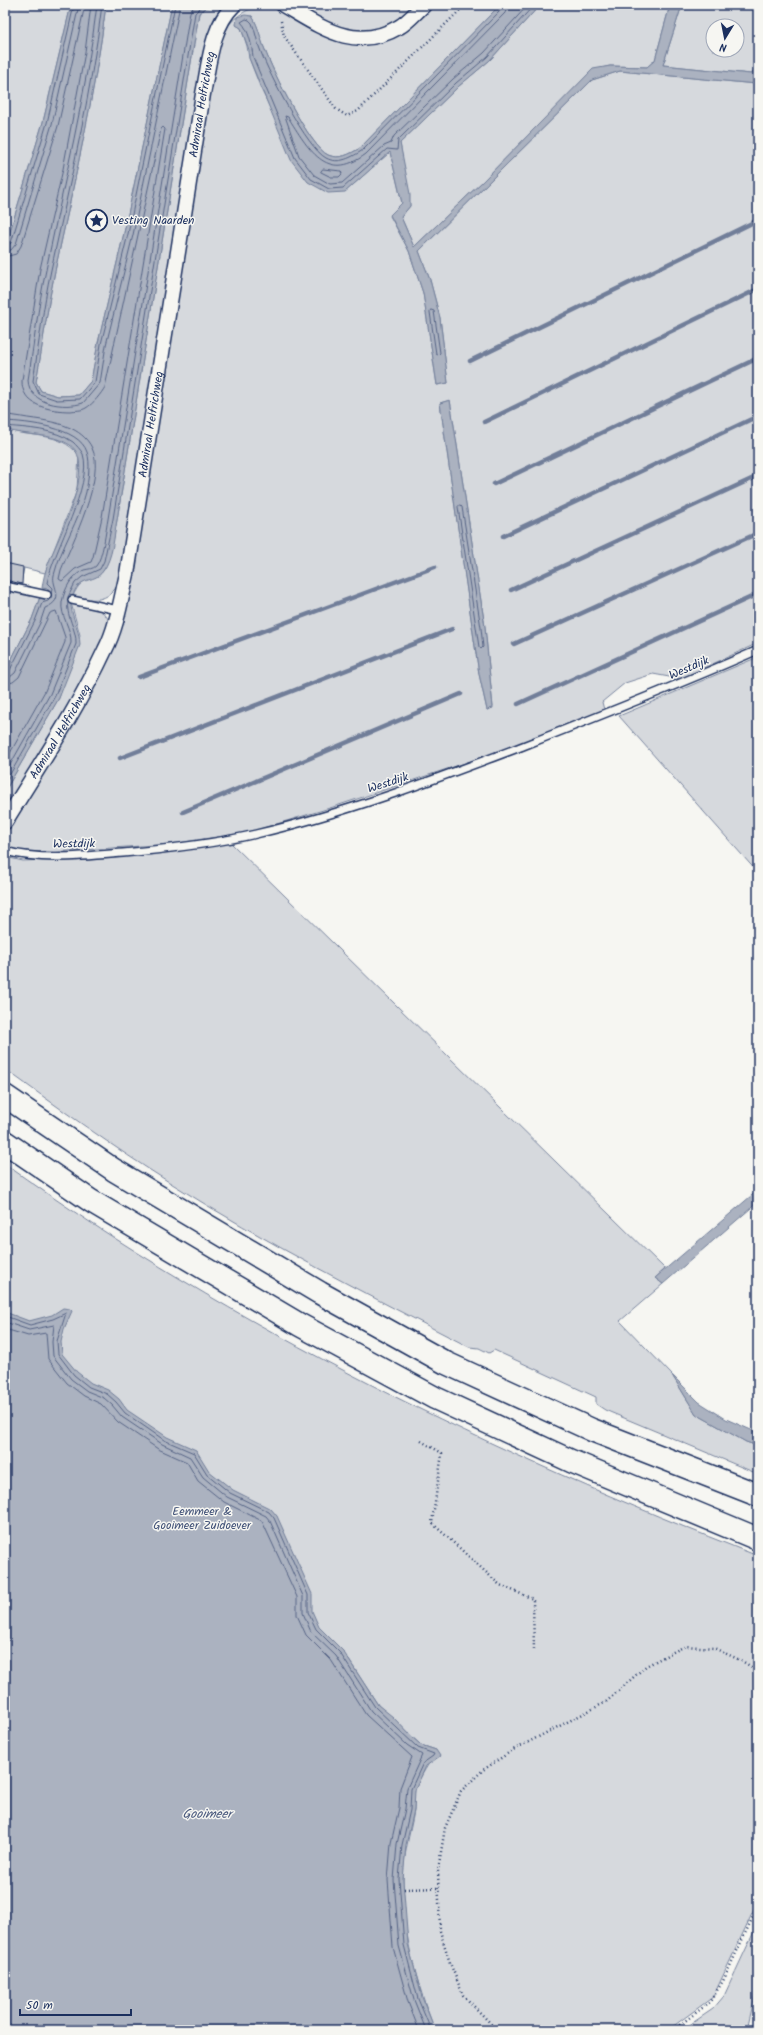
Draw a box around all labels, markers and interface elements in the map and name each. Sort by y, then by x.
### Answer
north arrow [705,18,745,58]
text: N [718,37,728,56]
street label: Admiraal Helfrichweg [184,49,220,159]
place icon: Vesting Naarden [83,207,109,233]
place label: Vesting Naarden [112,211,194,230]
street label: Admiraal Helfrichweg [133,369,169,479]
street label: Westdijk [666,651,712,685]
street label: Admiraal Helfrichweg [24,680,96,783]
street label: Westdijk [365,767,411,799]
street label: Westdijk [53,834,96,854]
park label: Eemmeer & Gooimeer Zuidoever [153,1502,252,1535]
water label: Gooimeer [182,1804,234,1825]
scale bar [20,1991,131,2017]
text: 50 m [26,1996,53,2015]

